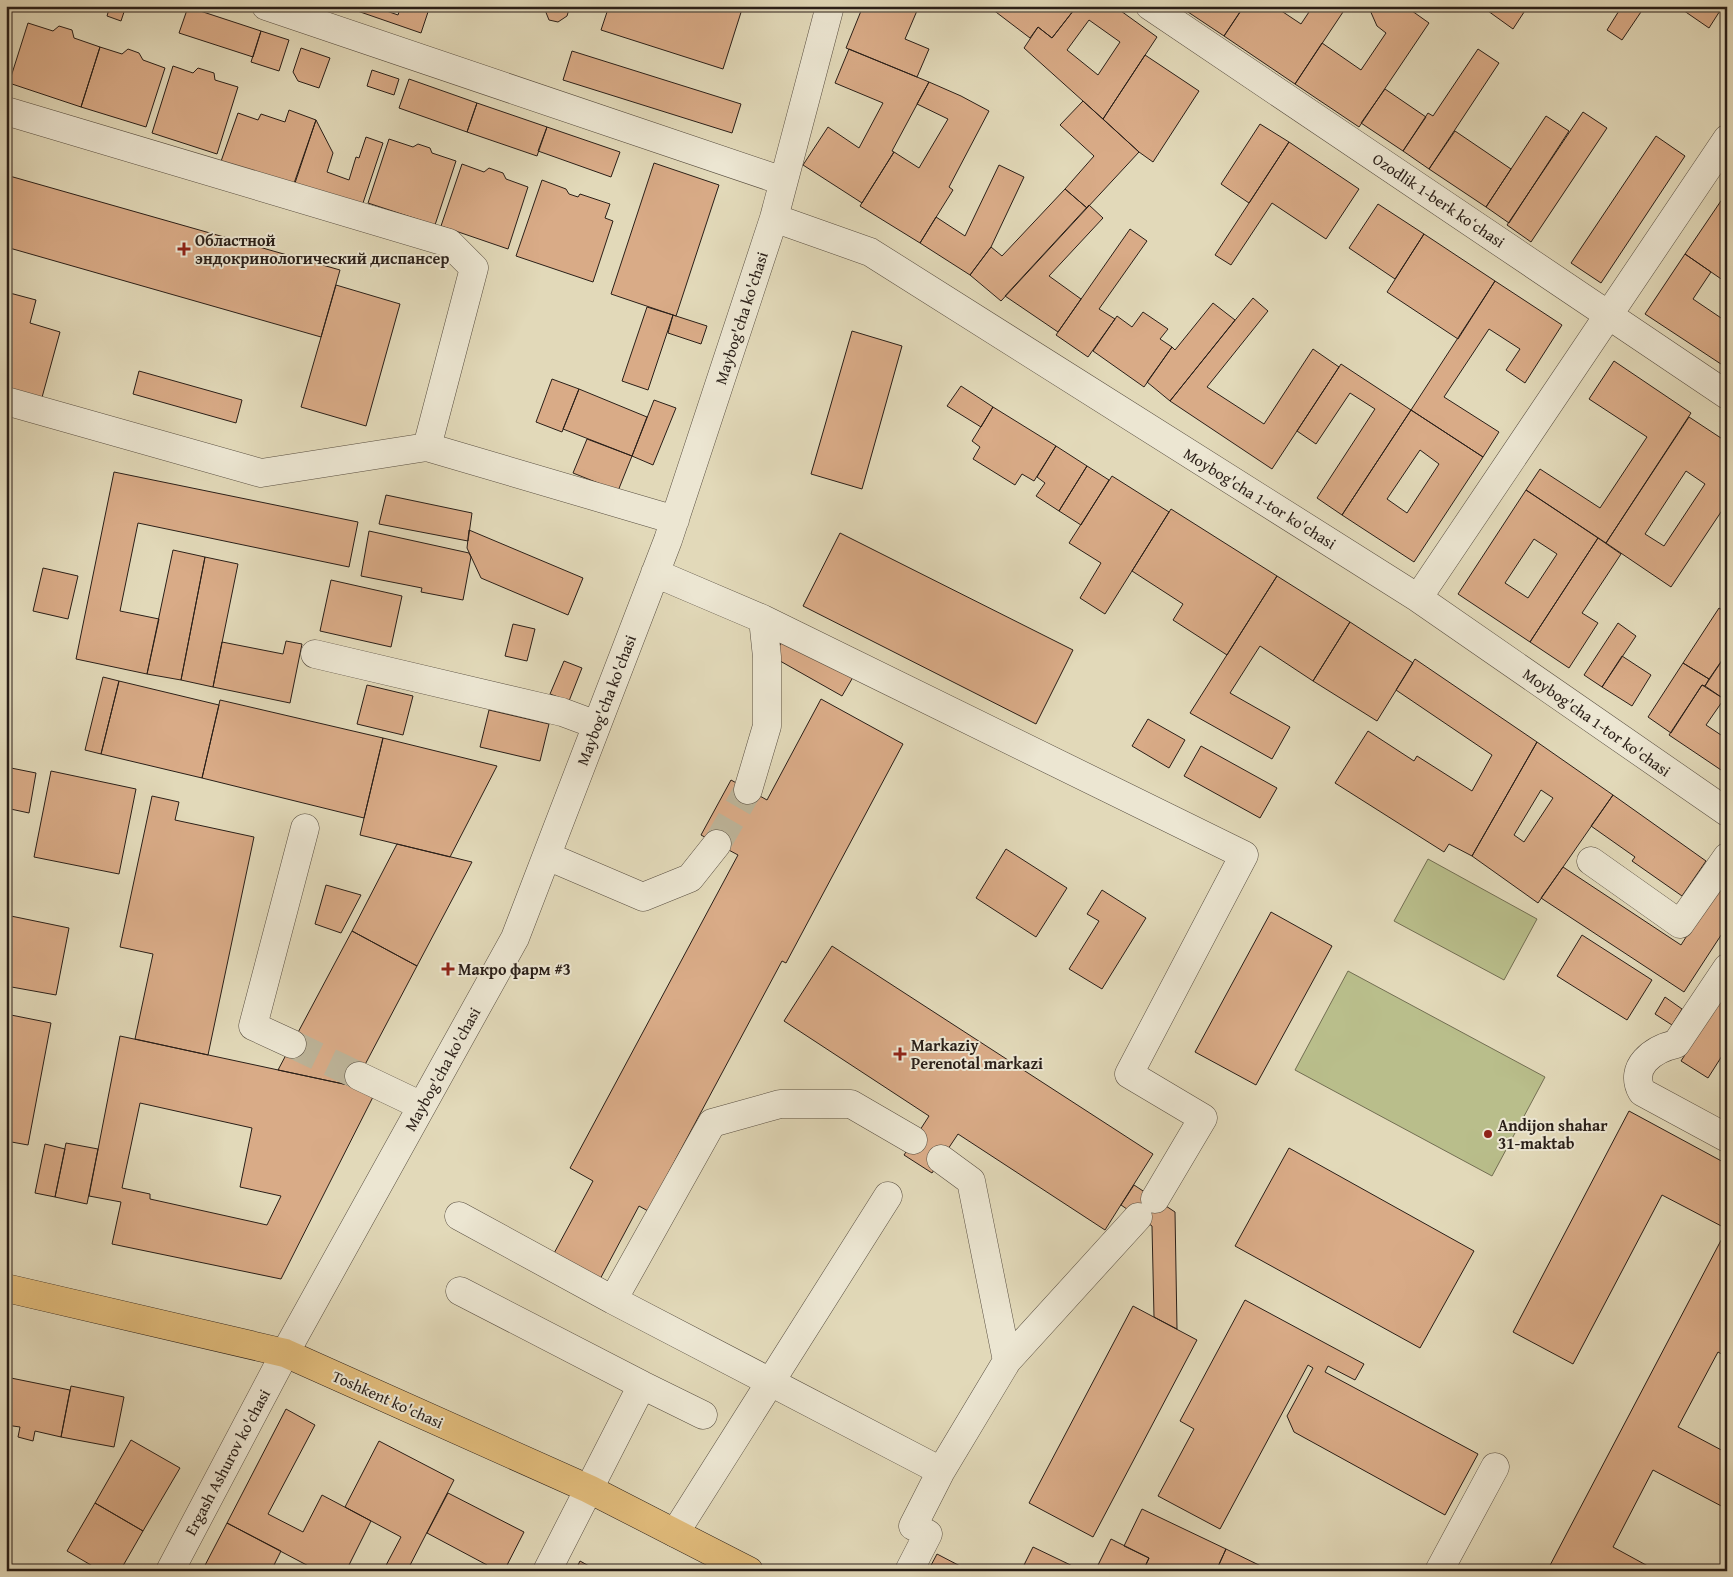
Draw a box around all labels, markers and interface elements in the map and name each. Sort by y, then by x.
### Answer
street label: Ozodlik 1-berk koʻchasi [1368,147,1510,254]
place label: Областной эндокринологический диспансер [195,228,449,270]
marker: Областной эндокринологический диспансер [177,242,191,256]
street label: Maybog'cha ko'chasi [708,248,774,388]
street label: Moybog'cha 1-tor ko'chasi [1179,441,1341,555]
street label: Maybog'cha ko'chasi [570,631,642,769]
street label: Moybog'cha 1-tor ko'chasi [1518,662,1676,783]
place label: Макро фарм #3 [458,957,571,981]
marker: Макро фарм #3 [442,963,454,975]
street label: Maybog'cha ko'chasi [398,1002,486,1135]
place label: Markaziy Perenotal markazi [911,1033,1043,1075]
marker: Markaziy Perenotal markazi [893,1047,907,1061]
place label: Andijon shahar 31-maktab [1498,1113,1608,1155]
marker: Andijon shahar 31-maktab [1482,1128,1494,1140]
street label: Toshkent ko'chasi [328,1364,448,1435]
street label: Ergash Ashurov ko'chasi [178,1384,276,1539]

